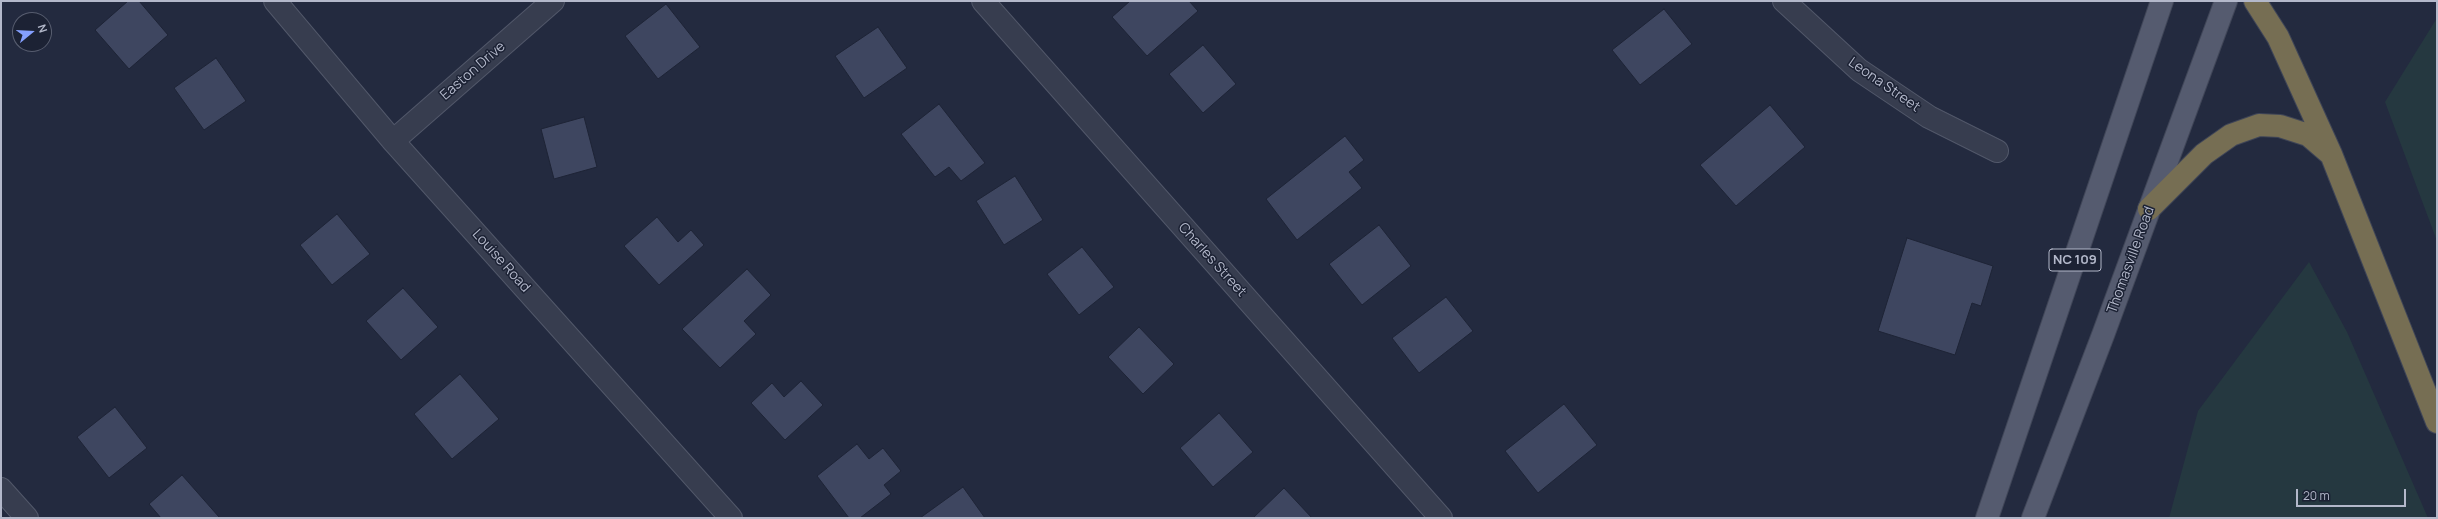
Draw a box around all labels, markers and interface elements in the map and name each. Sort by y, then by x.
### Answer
north arrow [12,12,52,52]
text: N [35,22,51,35]
street label: Easton Drive [437,38,509,104]
street label: Leona Street [1845,54,1923,116]
street label: Thomasville Road [2104,204,2158,316]
street label: Charles Street [1174,219,1250,301]
street label: Louise Road [468,226,534,296]
road number: NC 109 [2049,249,2101,271]
scale bar [2298,481,2408,507]
text: 20 m [2303,487,2330,504]

